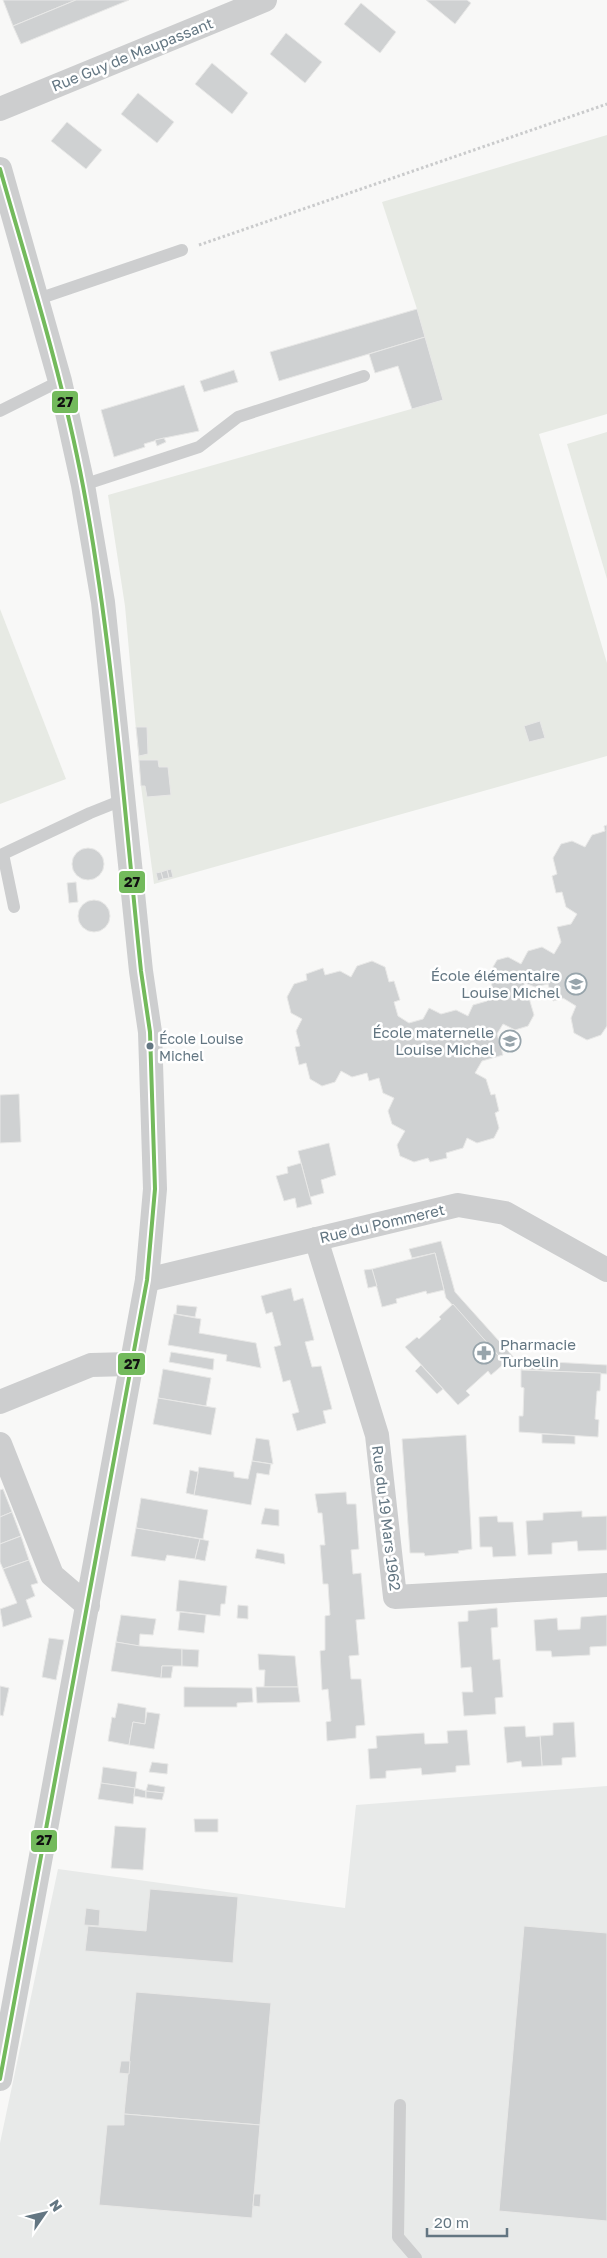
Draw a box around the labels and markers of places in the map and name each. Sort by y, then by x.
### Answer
place label: École élémentaire Louise Michel [431,966,560,1001]
school or university icon: École élémentaire Louise Michel [564,972,588,996]
place label: École maternelle Louise Michel [372,1023,494,1058]
school or university icon: École maternelle Louise Michel [498,1029,522,1053]
place label: École Louise Michel [159,1030,243,1064]
marker: École Louise Michel [145,1041,155,1051]
place label: Pharmacie Turbelin [500,1335,576,1370]
pharmacy icon: Pharmacie Turbelin [472,1341,496,1365]

